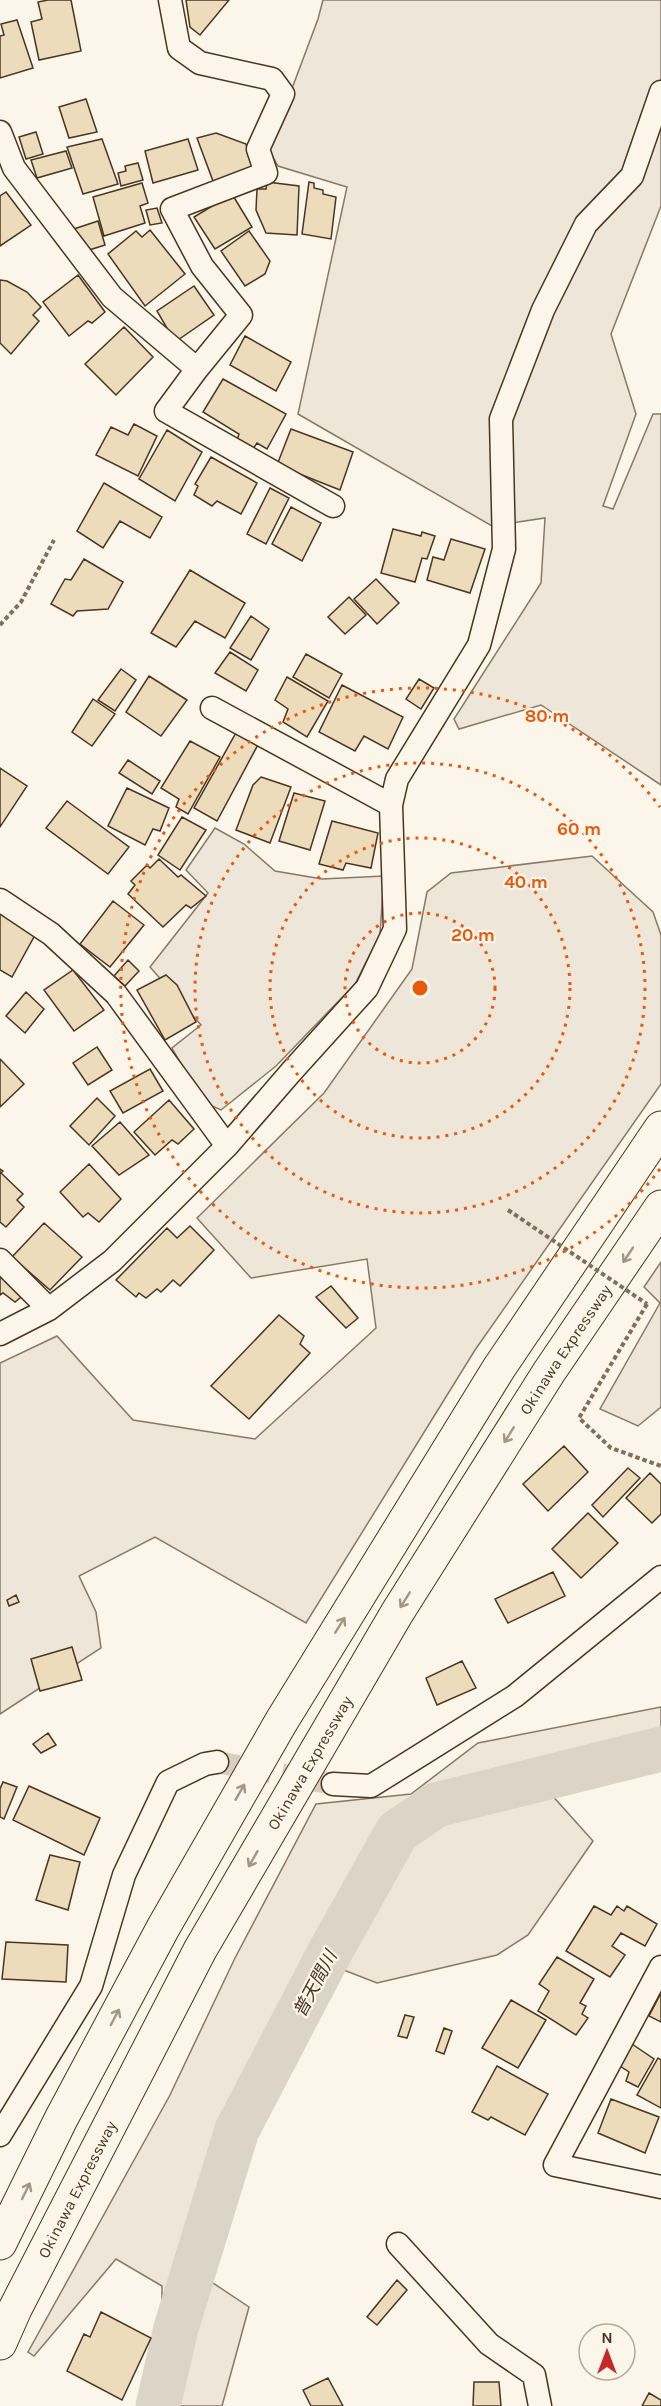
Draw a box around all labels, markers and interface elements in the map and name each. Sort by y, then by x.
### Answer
text: 80 m [525,705,569,727]
text: 60 m [557,818,601,840]
text: 40 m [504,871,548,893]
text: 20 m [451,924,495,946]
centre of rings [410,978,430,998]
one-way arrow [622,1246,634,1263]
street label: Okinawa Expressway [516,1281,616,1418]
one-way arrow [503,1426,515,1443]
one-way arrow [399,1591,411,1608]
one-way arrow [334,1616,347,1633]
street label: Okinawa Expressway [263,1692,357,1833]
one-way arrow [235,1784,247,1801]
one-way arrow [247,1850,259,1867]
water label: 普天間川 [288,1945,343,2021]
one-way arrow [110,2009,121,2027]
street label: Okinawa Expressway [34,2117,121,2261]
one-way arrow [20,2182,32,2200]
north arrow [577,2322,637,2382]
text: N [601,2328,613,2347]

